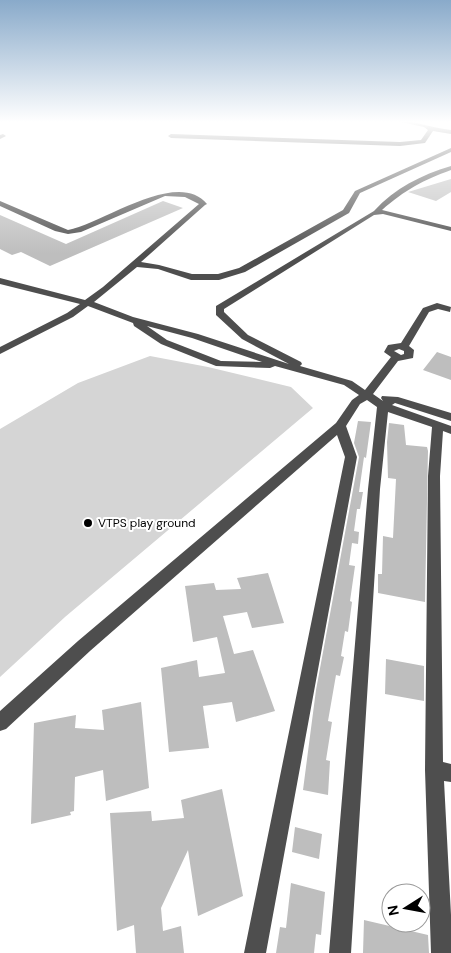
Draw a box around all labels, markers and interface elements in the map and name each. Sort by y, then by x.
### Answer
place label: VTPS play ground [98,515,196,531]
marker: VTPS play ground [82,517,94,529]
north arrow [381,883,431,933]
text: N [383,904,403,917]

